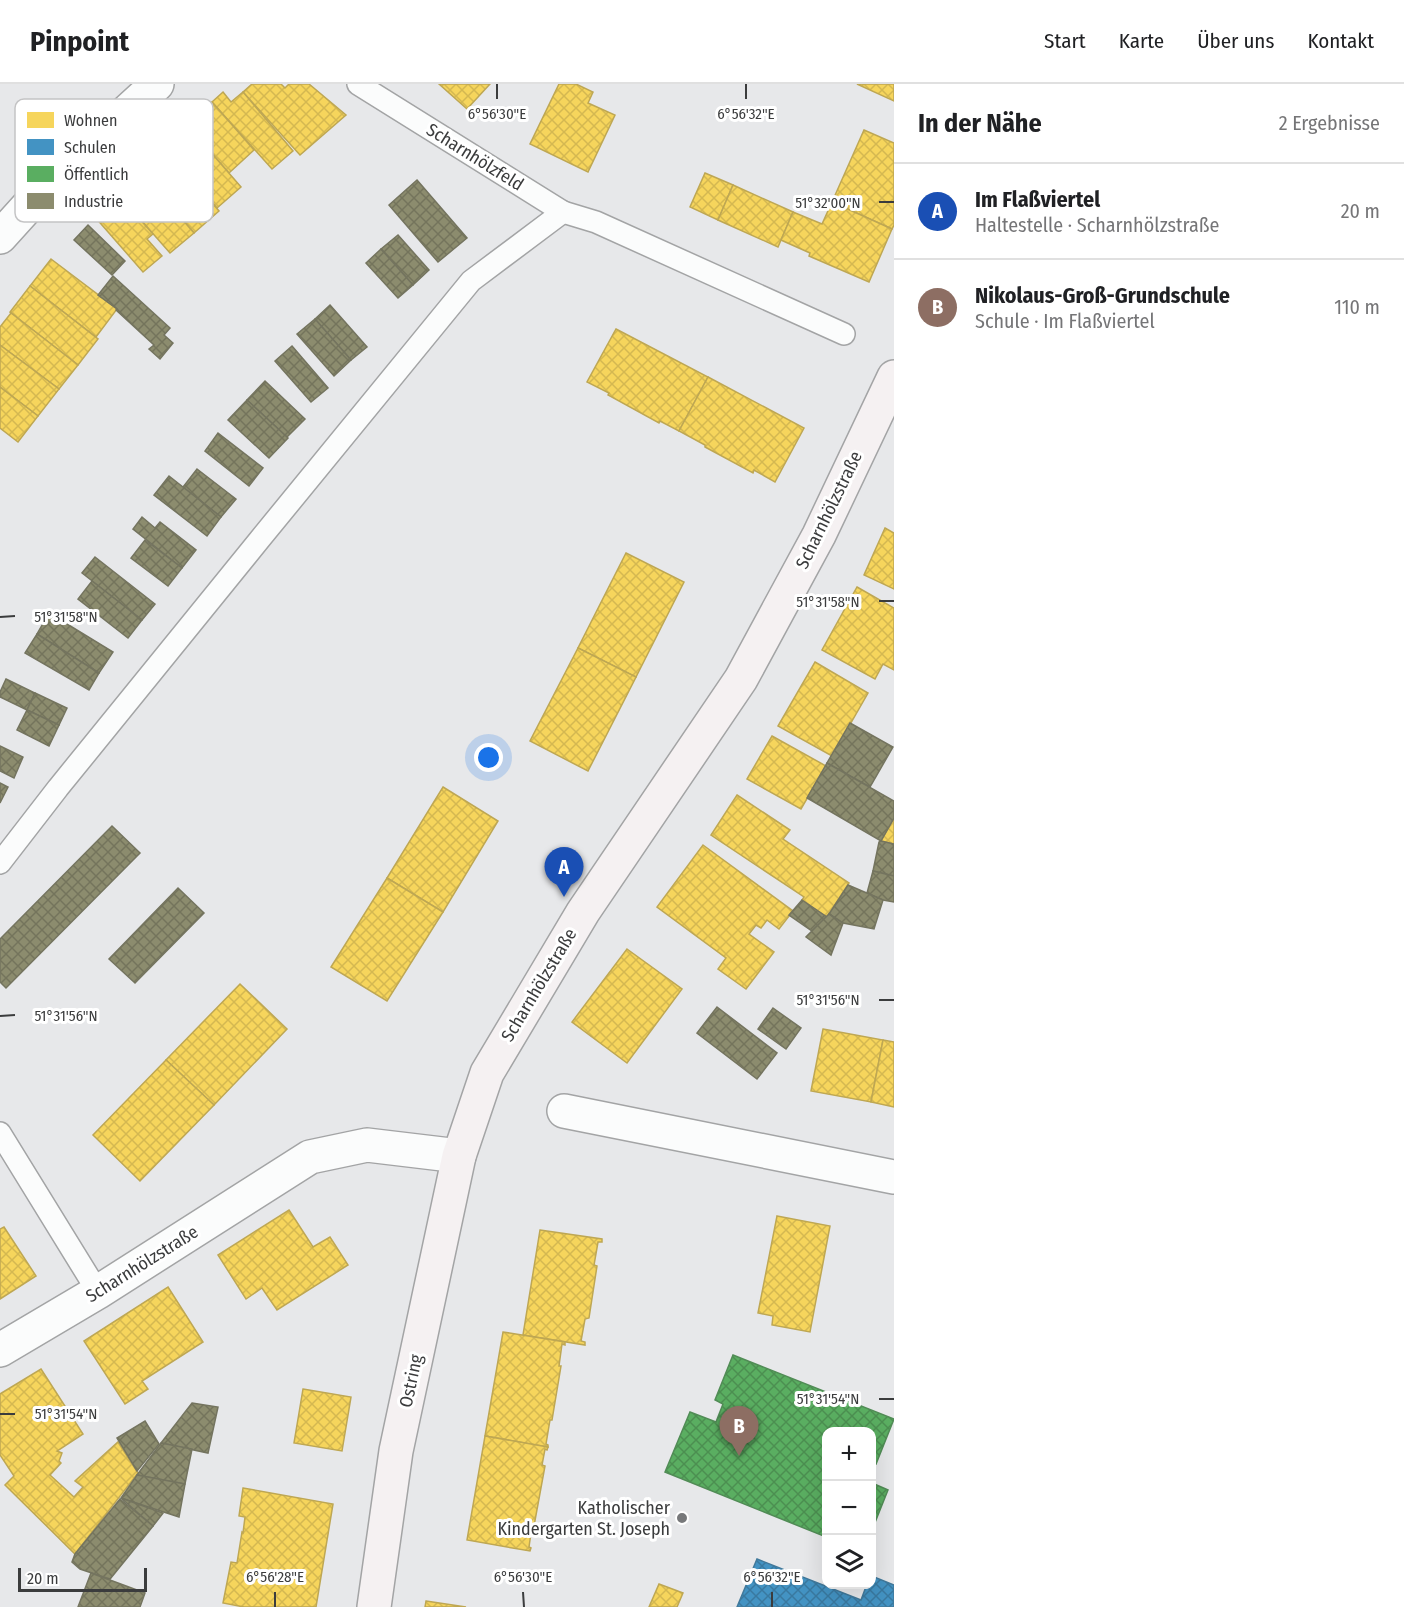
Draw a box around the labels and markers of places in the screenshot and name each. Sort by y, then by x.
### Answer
pin: A [544,848,584,897]
pin: B [720,1406,758,1456]
place label: Katholischer Kindergarten St. Joseph [497,1497,671,1540]
marker: Katholischer Kindergarten St. Joseph [675,1511,689,1525]

